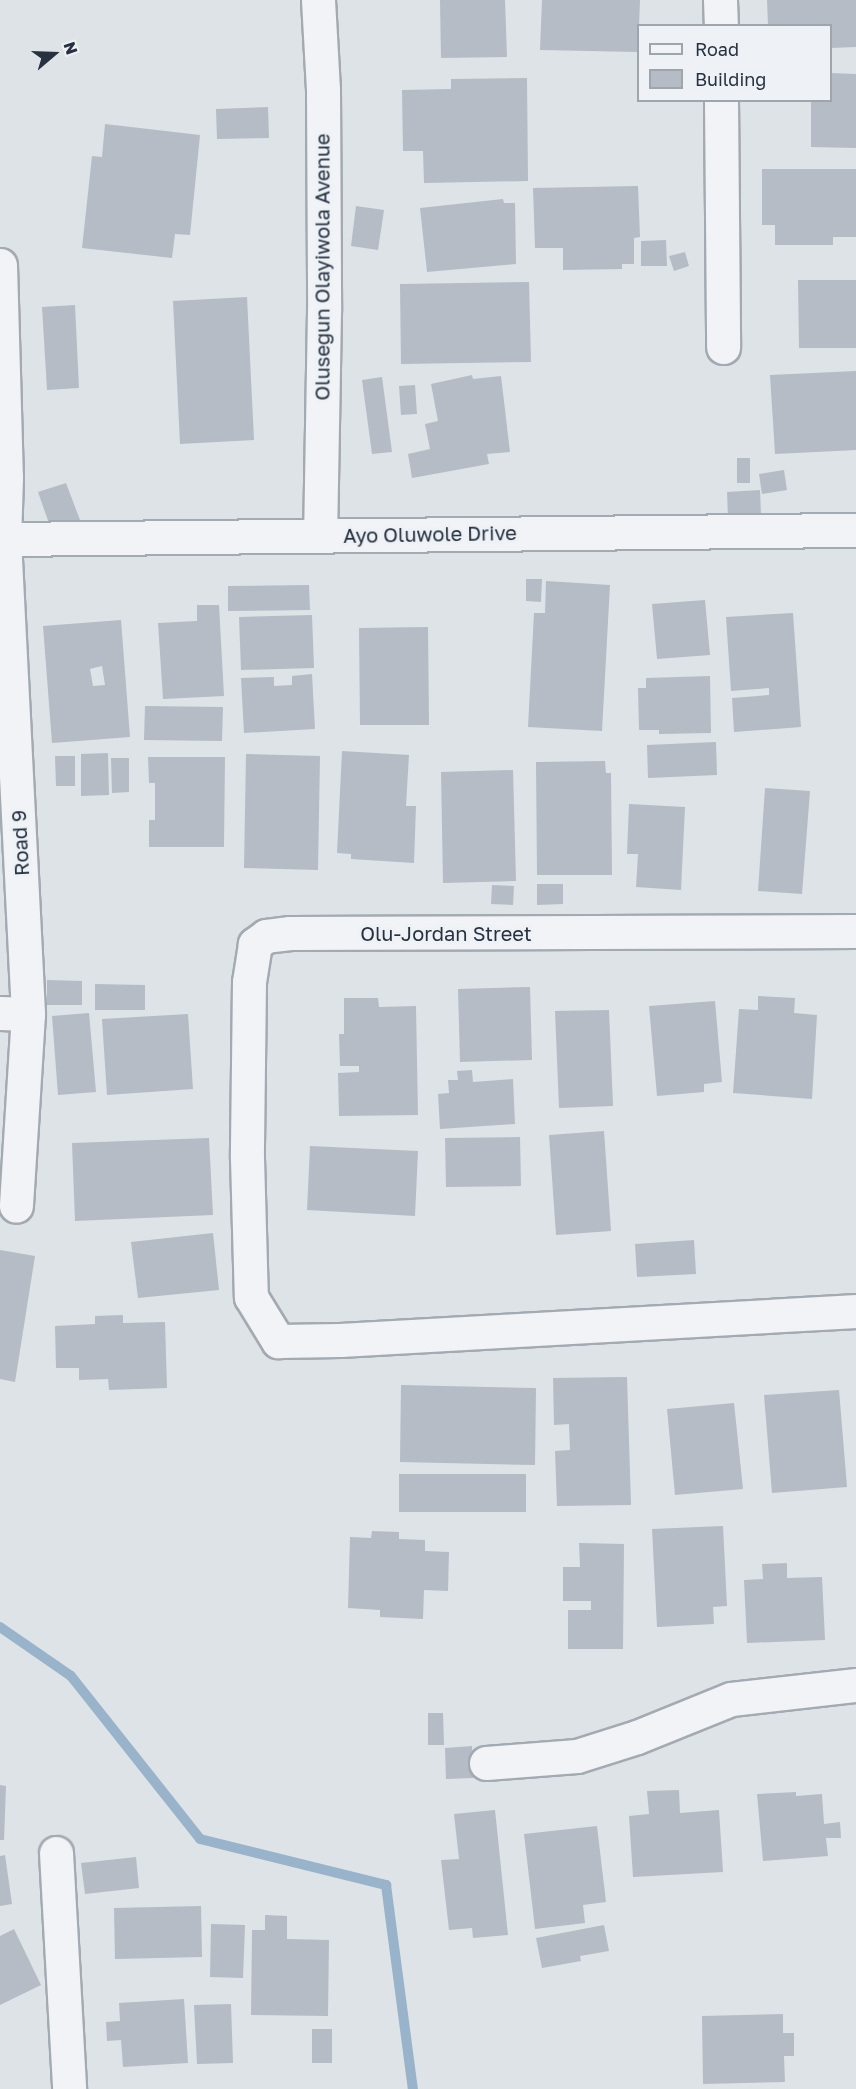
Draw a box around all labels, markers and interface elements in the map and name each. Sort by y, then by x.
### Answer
north arrow [24,24,84,84]
legend [637,24,832,102]
text: Road [695,38,739,60]
text: N [60,39,82,57]
text: Building [695,68,766,90]
street label: Olusegun Olayiwola Avenue [310,133,334,401]
street label: Ayo Oluwole Drive [343,520,517,548]
street label: Road 9 [6,809,34,877]
street label: Olu-Jordan Street [360,921,532,945]

